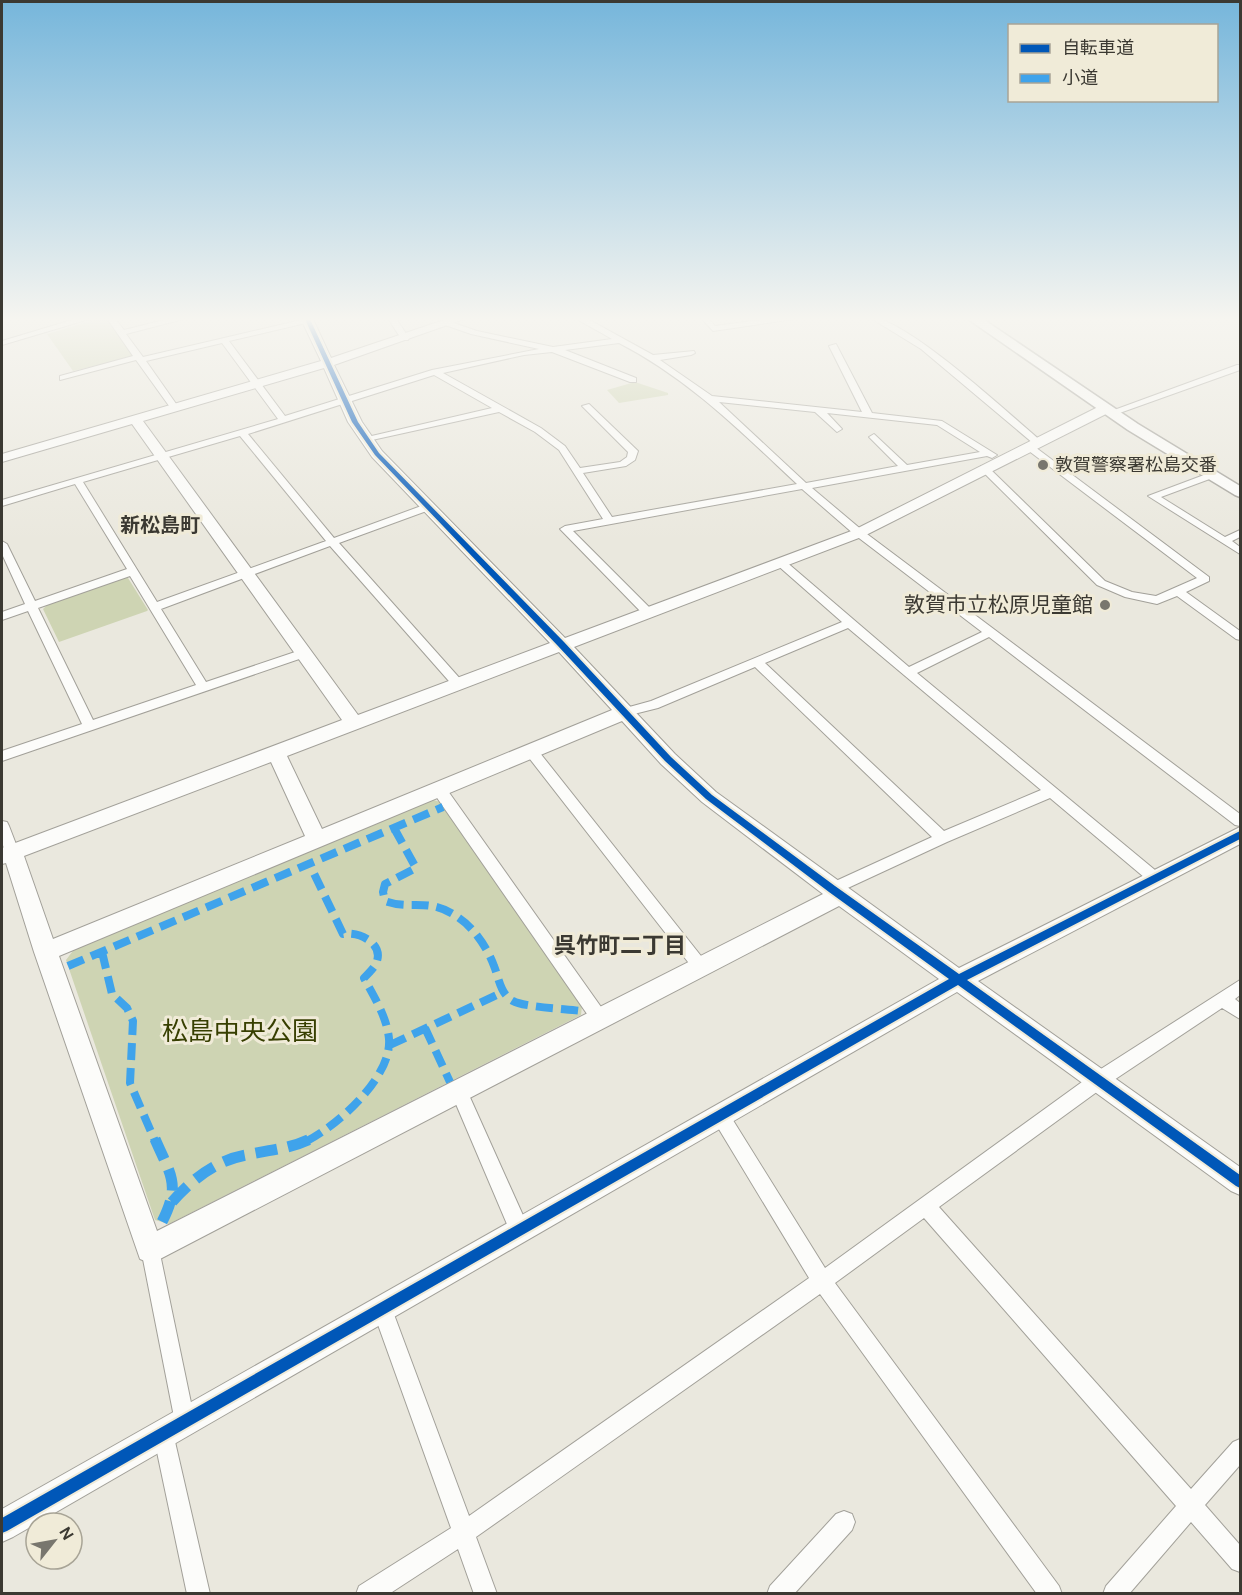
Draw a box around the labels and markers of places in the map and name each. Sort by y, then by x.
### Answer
place label: 敦賀警察署松島交番 [1055,453,1217,477]
marker: 敦賀警察署松島交番 [1036,458,1050,472]
place label: 敦賀市立松原児童館 [904,591,1093,619]
marker: 敦賀市立松原児童館 [1098,598,1112,612]

